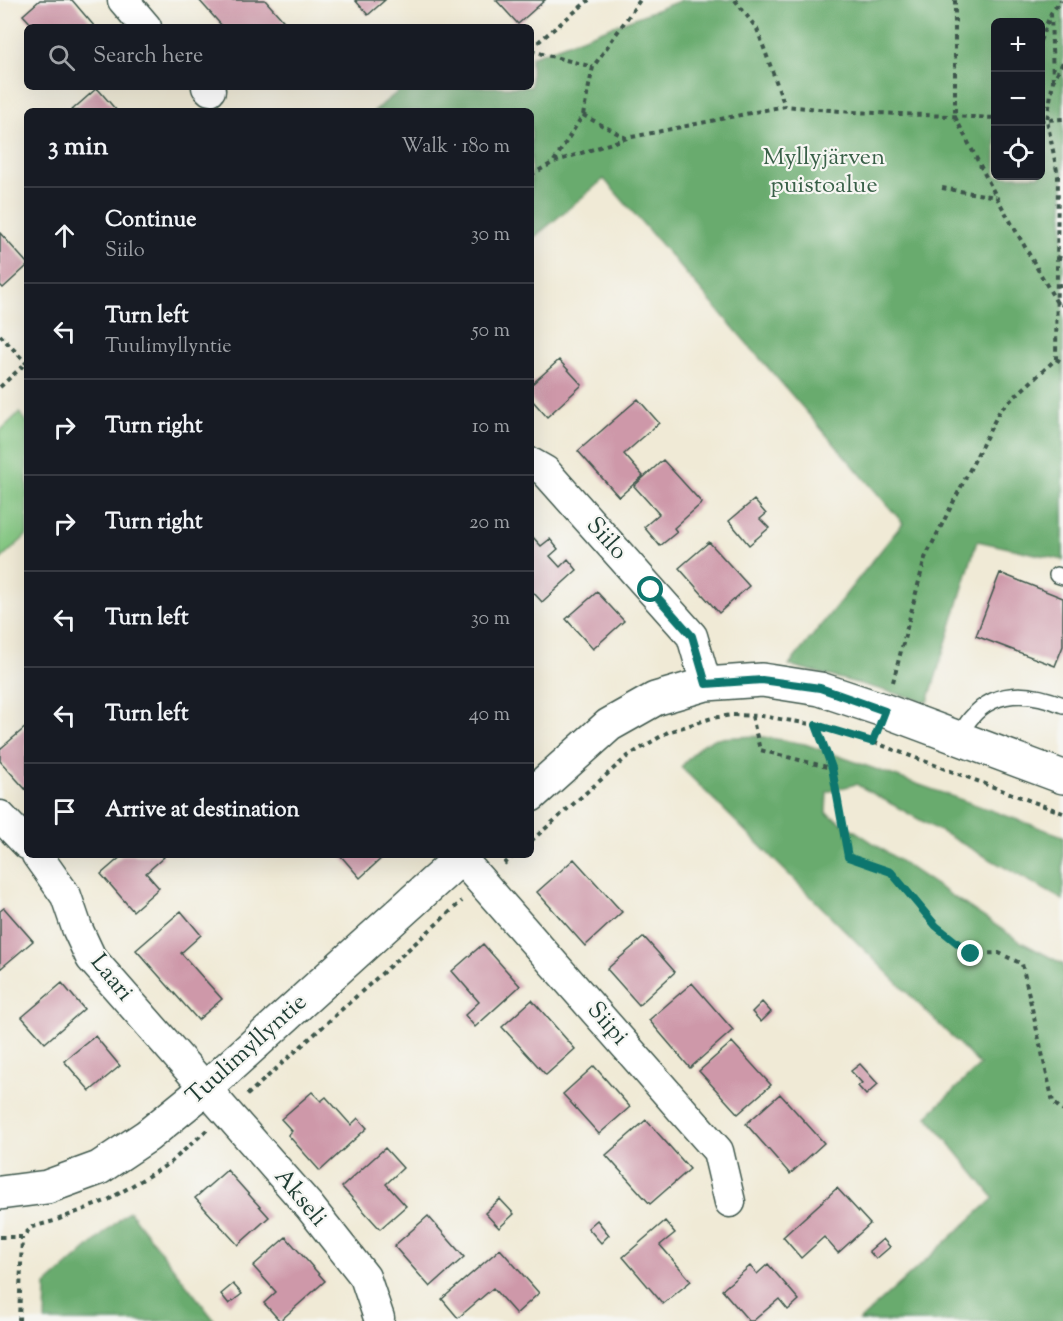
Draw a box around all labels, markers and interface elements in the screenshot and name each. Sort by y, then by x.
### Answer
map controls [991,18,1045,180]
button: + [991,18,1045,72]
search box [24,24,534,90]
icon: search [45,41,78,74]
text: Search here [93,41,203,73]
button: − [991,72,1045,126]
button: locate [991,126,1045,180]
text: 3 min [48,129,108,166]
text: Walk · 180 m [401,133,510,162]
park label: Myllyjärven puistoalue [763,141,885,203]
text: Continue [105,205,196,237]
icon: ahead [48,219,81,252]
text: 30 m [471,221,510,250]
text: Siilo [105,237,145,266]
text: Turn left [105,301,188,333]
icon: left [48,315,81,348]
text: 50 m [472,317,510,346]
text: Tuulimyllyntie [105,333,232,362]
icon: right [48,411,81,444]
text: Turn right [105,411,202,443]
text: 10 m [472,413,510,442]
icon: right [48,507,81,540]
text: Turn right [105,507,202,539]
text: 20 m [469,509,510,538]
street label: Siilo [577,510,635,568]
route start [637,576,663,602]
icon: left [48,603,81,636]
text: Turn left [105,603,188,635]
text: 30 m [471,605,510,634]
icon: left [48,699,81,732]
text: Turn left [105,699,188,731]
text: 40 m [469,701,510,730]
icon: arrive [48,795,81,828]
text: Arrive at destination [105,795,300,827]
route end [957,940,983,966]
street label: Laari [81,947,141,1009]
street label: Tuulimyllyntie [179,987,315,1113]
street label: Siipi [578,995,636,1053]
street label: Akseli [266,1162,335,1235]

